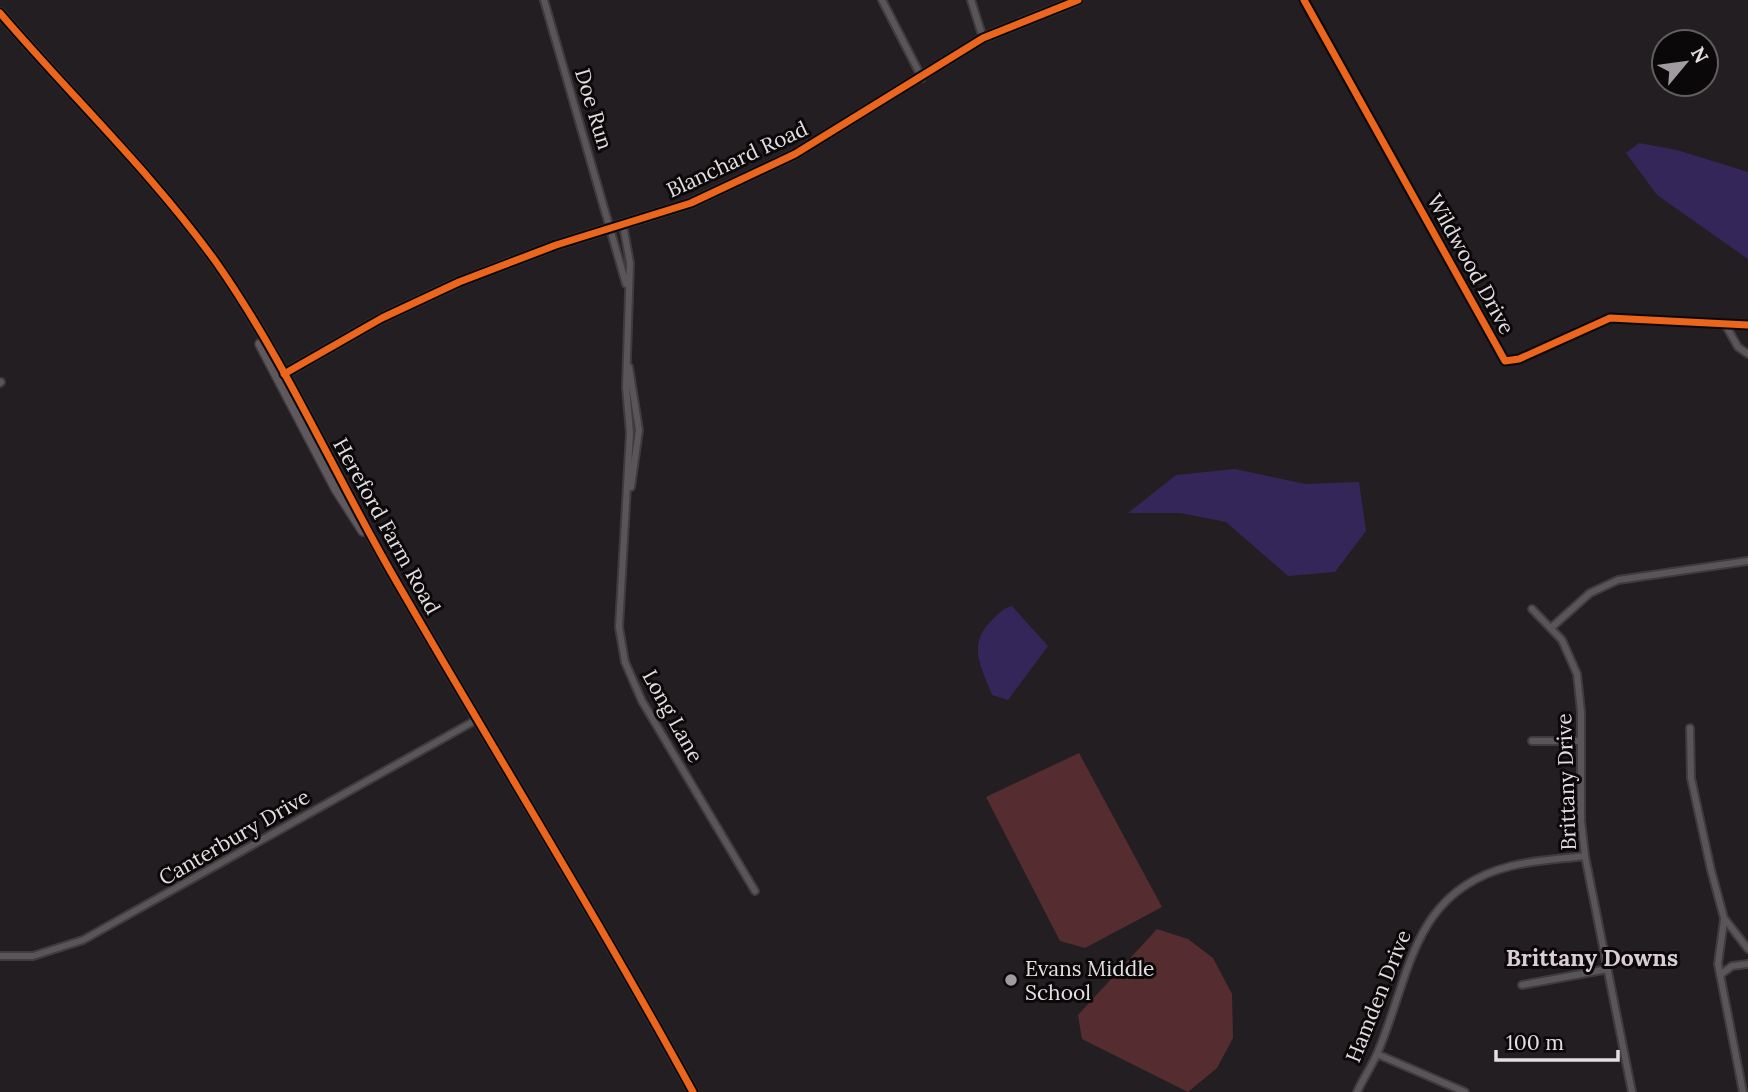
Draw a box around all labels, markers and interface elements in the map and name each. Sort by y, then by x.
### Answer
north arrow [1650,28,1720,98]
text: N [1686,43,1714,67]
street label: Doe Run [569,65,619,153]
street label: Blanchard Road [662,115,812,203]
street label: Wildwood Drive [1421,189,1521,339]
street label: Hereford Farm Road [327,433,447,619]
street label: Long Lane [636,665,710,767]
street label: Brittany Drive [1550,713,1582,851]
street label: Canterbury Drive [154,783,314,891]
street label: Hamden Drive [1339,926,1417,1066]
district label: Brittany Downs [1506,943,1678,972]
place label: Evans Middle School [1025,955,1155,1006]
marker: Evans Middle School [1003,972,1019,988]
scale bar [1496,1018,1618,1062]
text: 100 m [1506,1029,1564,1056]

